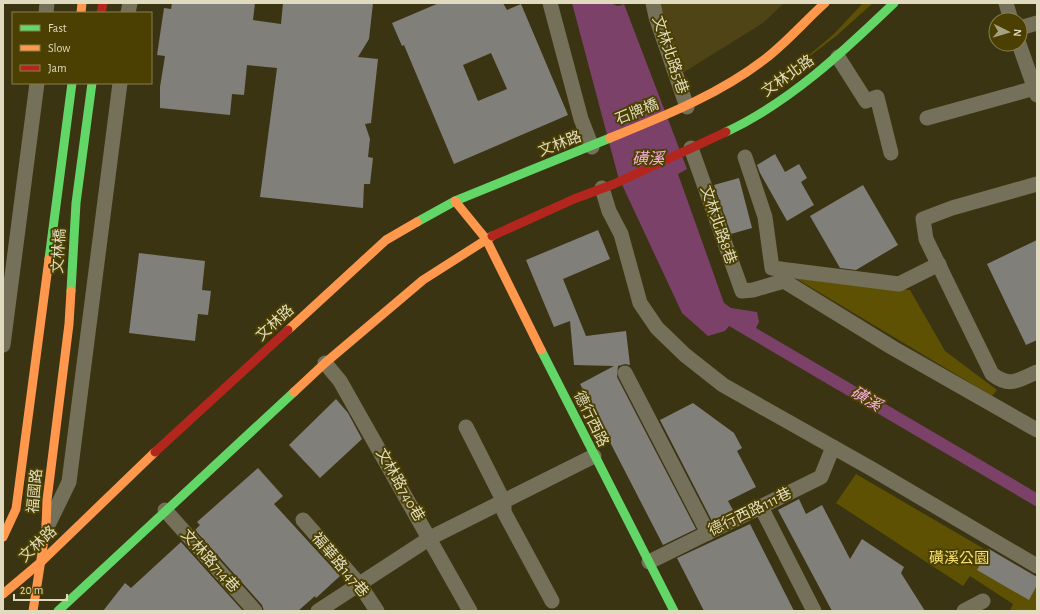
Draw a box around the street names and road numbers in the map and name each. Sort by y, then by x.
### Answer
street label: 文林北路5巷 [650,13,692,96]
street label: 文林北路 [758,51,817,99]
street label: 石牌橋 [613,95,661,127]
street label: 文林路 [536,128,584,159]
street label: 文林北路8巷 [698,183,740,266]
street label: 文林橋 [49,228,68,274]
street label: 文林路 [253,302,297,344]
street label: 德行西路 [571,388,613,449]
street label: 文林路740巷 [373,446,428,524]
street label: 福國路 [25,468,44,514]
street label: 德行西路111巷 [705,484,794,539]
street label: 文林路 [16,522,60,565]
street label: 文林路714巷 [178,526,243,595]
street label: 福華路147巷 [309,529,372,600]

